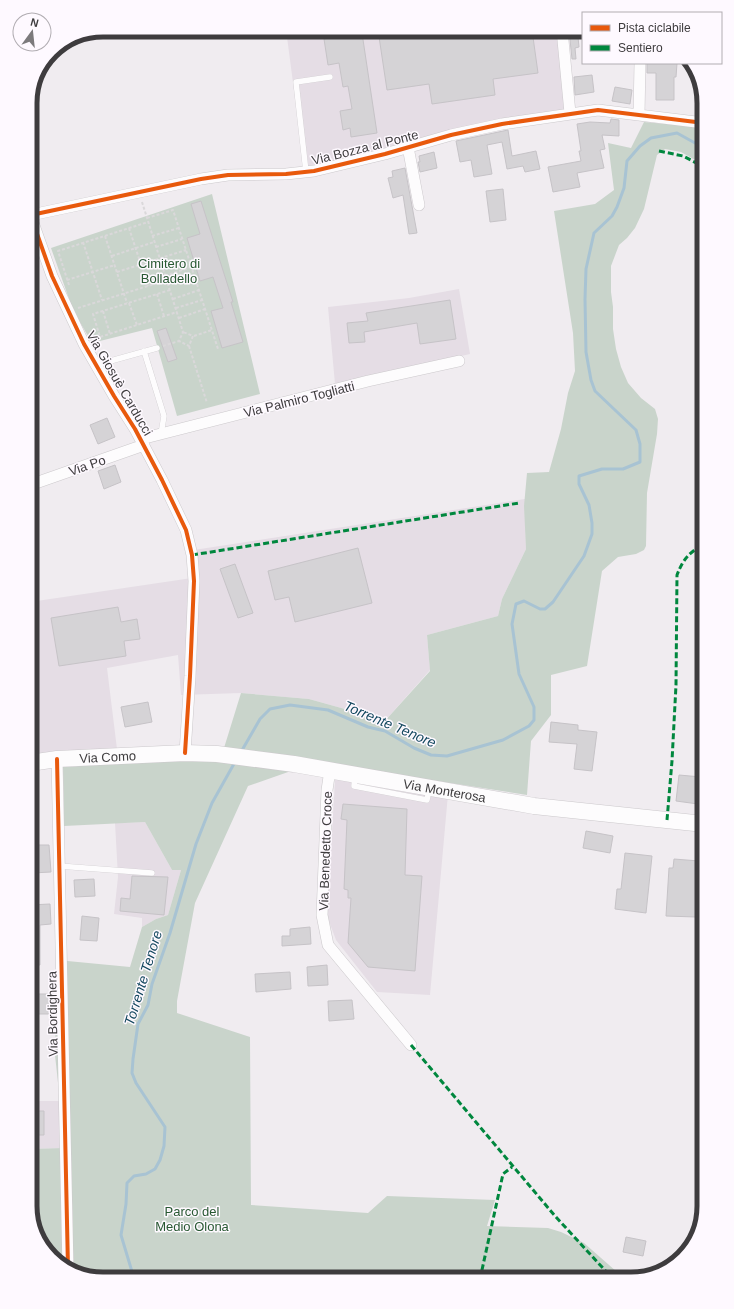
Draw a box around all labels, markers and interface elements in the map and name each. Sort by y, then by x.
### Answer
north arrow [12,12,52,52]
legend [582,12,722,64]
text: N [29,16,40,29]
text: Pista ciclabile [618,21,691,35]
text: Sentiero [618,41,663,55]
street label: Via Bozza al Ponte [310,127,420,168]
park label: Cimitero di Bolladello [138,256,200,286]
street label: Via Giosuè Carducci [84,328,156,438]
street label: Via Palmiro Togliatti [242,378,356,421]
street label: Via Po [67,452,108,479]
water label: Torrente Tenore [341,697,439,751]
street label: Via Como [79,748,136,766]
street label: Via Monterosa [402,776,488,806]
street label: Via Benedetto Croce [316,791,335,911]
water label: Torrente Tenore [121,928,165,1027]
street label: Via Bordighera [44,970,61,1057]
park label: Parco del Medio Olona [155,1204,230,1234]

